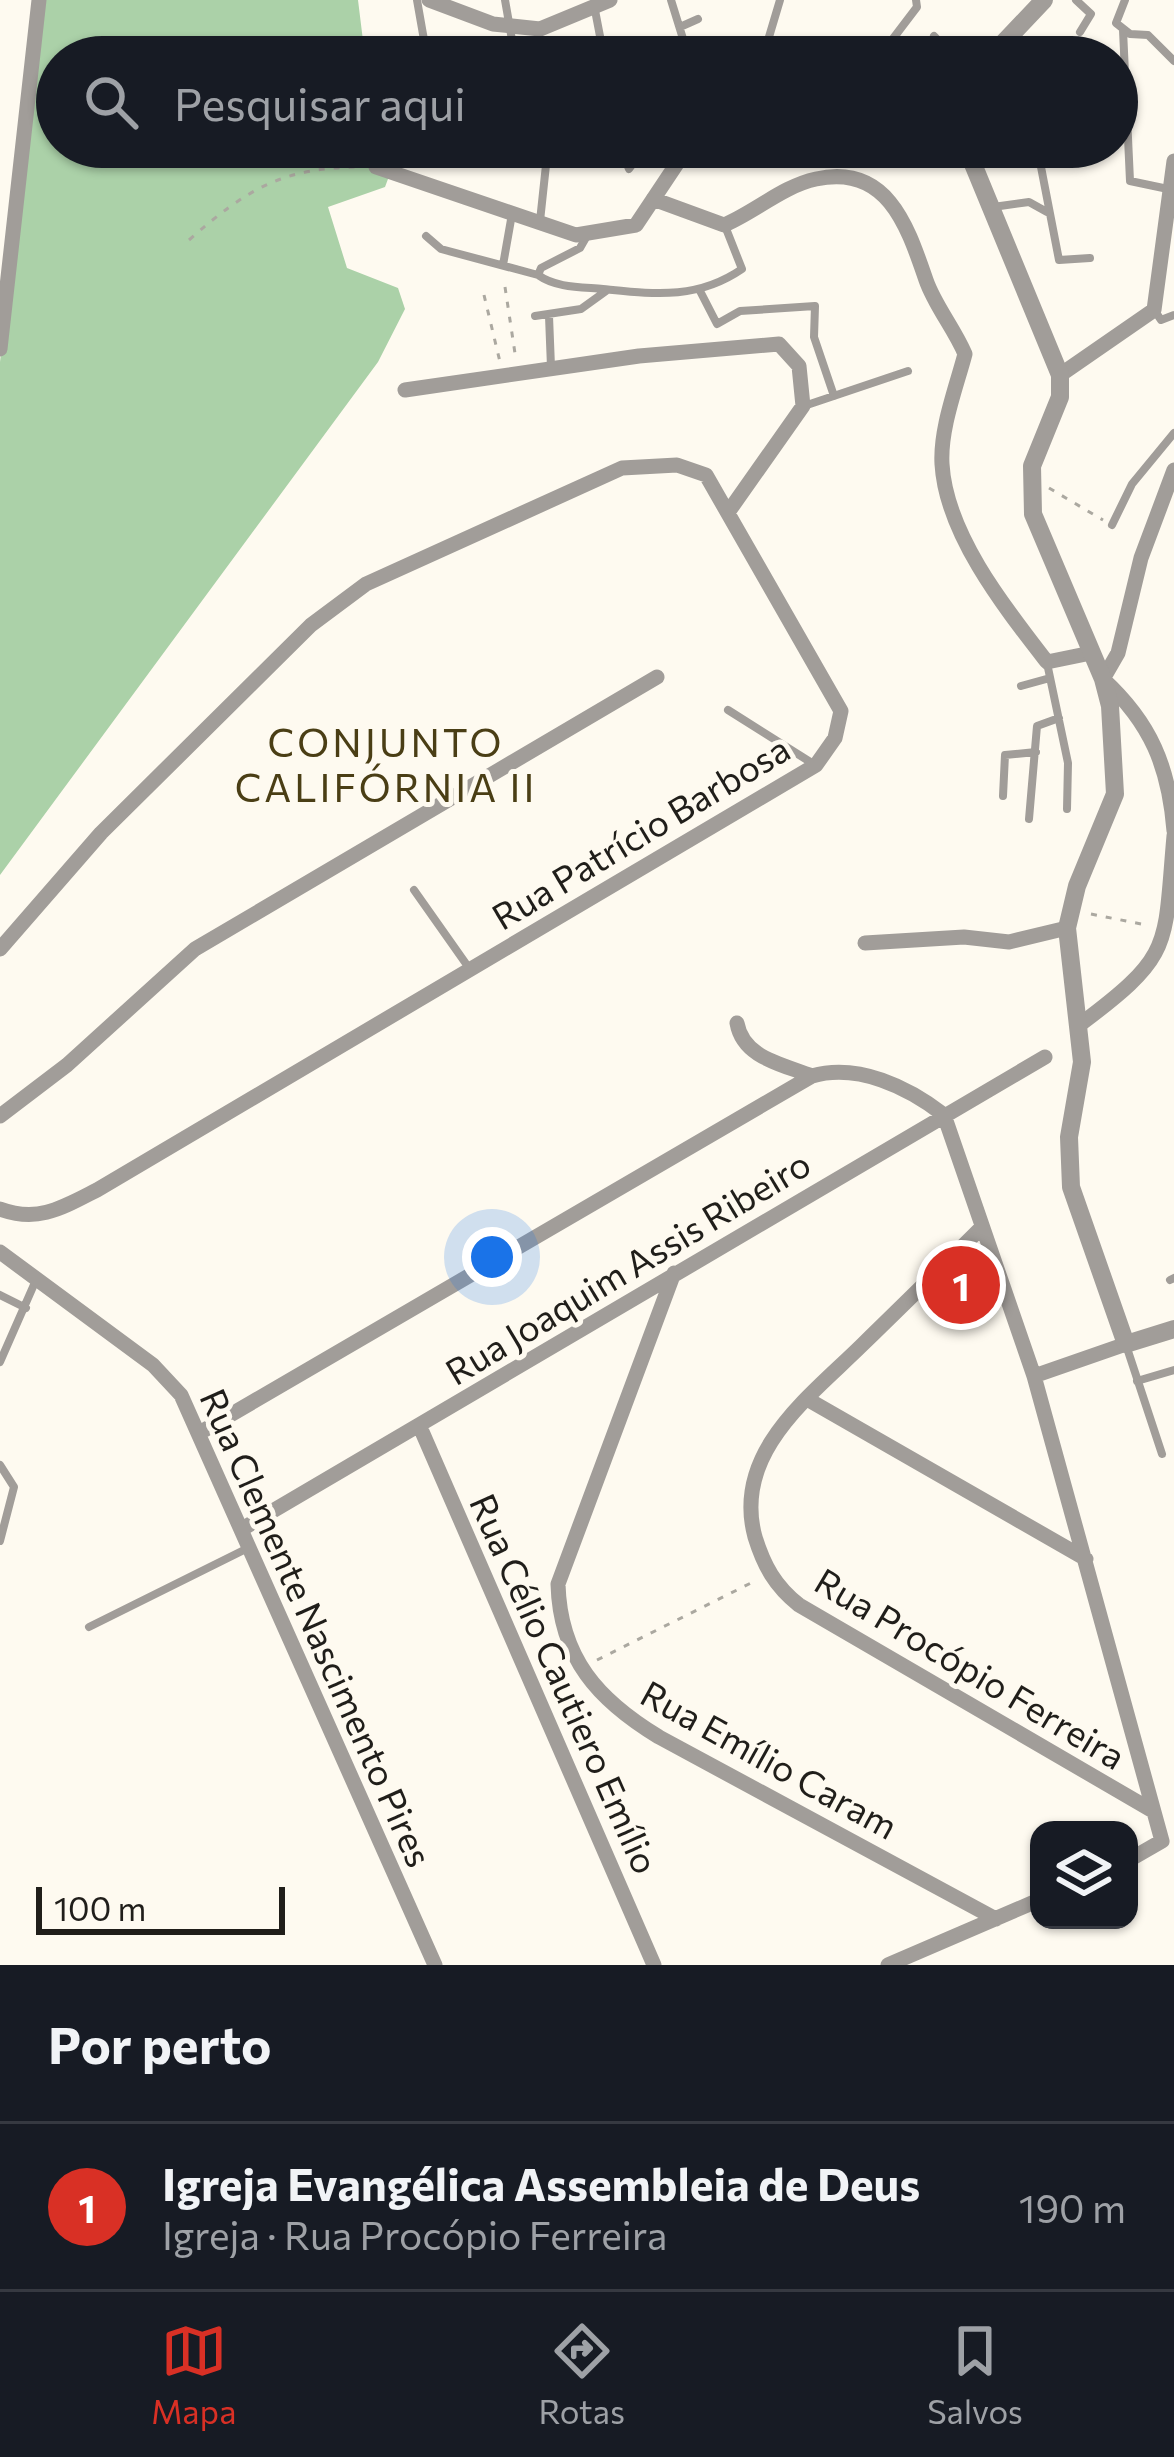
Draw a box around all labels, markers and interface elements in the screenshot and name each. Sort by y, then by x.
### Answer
search box [36,36,1138,168]
icon: search [78,69,144,135]
text: Pesquisar aqui [174,75,466,130]
district label: CONJUNTO CALIFÓRNIA II [235,717,537,810]
street label: Rua Patrício Barbosa [483,725,797,937]
street label: Rua Joaquim Assis Ribeiro [437,1140,817,1393]
your location [462,1227,522,1287]
pin: 1 [922,1240,1000,1330]
street label: Rua Clemente Nascimento Pires [192,1382,443,1873]
street label: Rua Célio Cautiero Emílio [462,1487,670,1880]
street label: Rua Procópio Ferreira [808,1557,1134,1777]
street label: Rua Emílio Caram [634,1670,906,1847]
map controls [1030,1821,1138,1929]
button: layers [1030,1821,1138,1929]
scale bar [36,1881,285,1934]
text: 100 m [54,1887,146,1928]
text: Por perto [48,2012,272,2075]
text: Igreja Evangélica Assembleia de Deus [162,2155,920,2210]
text: 1 [78,2183,96,2231]
text: 190 m [1019,2183,1126,2231]
text: Igreja · Rua Procópio Ferreira [162,2210,667,2258]
tab: Mapa [151,2318,236,2431]
tab: Rotas [539,2318,625,2431]
tab: Salvos [927,2318,1023,2431]

